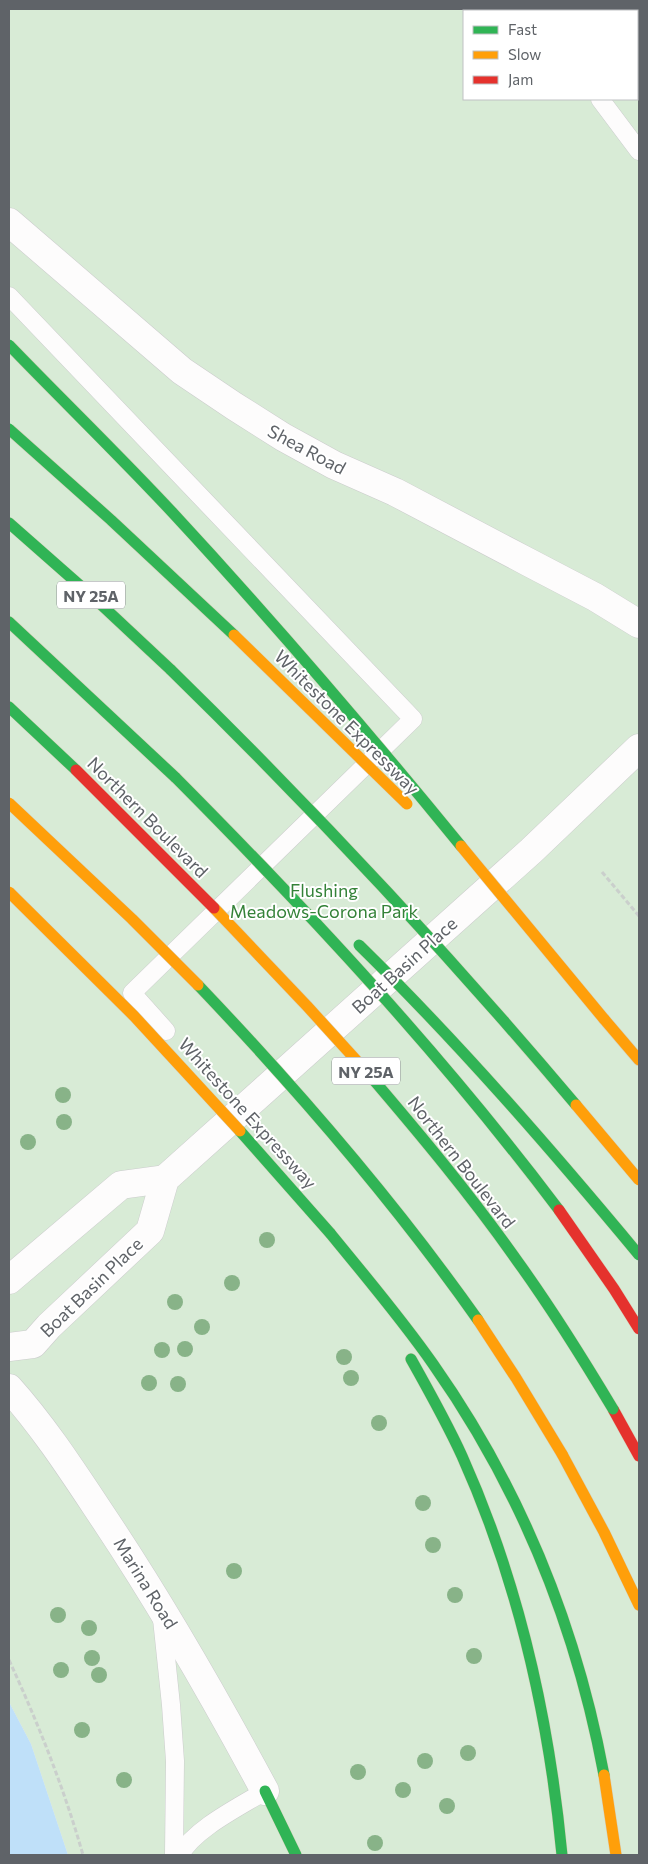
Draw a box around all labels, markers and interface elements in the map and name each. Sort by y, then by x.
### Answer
legend [463,10,638,100]
text: Fast [508,20,537,38]
text: Slow [508,45,541,63]
text: Jam [508,70,533,88]
street label: Shea Road [264,419,350,479]
road number: NY 25A [57,582,125,608]
street label: Whitestone Expressway [270,645,424,799]
street label: Northern Boulevard [83,752,213,882]
park label: Flushing Meadows-Corona Park [230,879,419,922]
street label: Boat Basin Place [347,912,461,1018]
street label: Whitestone Expressway [174,1033,322,1193]
road number: NY 25A [332,1058,400,1084]
street label: Northern Boulevard [404,1092,520,1232]
street label: Boat Basin Place [35,1233,147,1341]
street label: Marina Road [109,1533,183,1633]

